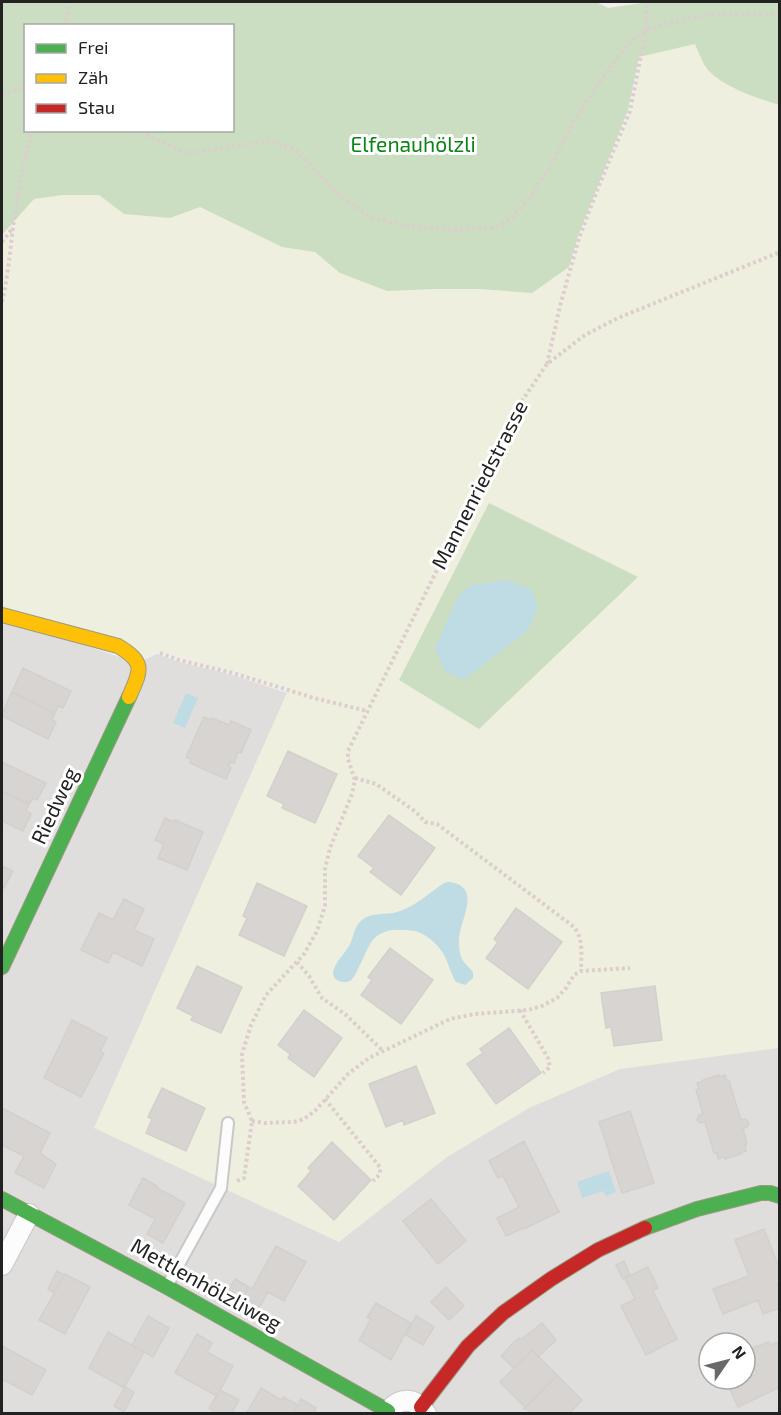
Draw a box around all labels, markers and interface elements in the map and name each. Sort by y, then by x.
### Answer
legend [24,24,234,132]
text: Frei [78,36,109,58]
text: Zäh [78,66,109,88]
text: Stau [78,96,115,118]
park label: Elfenauhölzli [350,131,476,156]
street label: Mannenriedstrasse [425,396,532,573]
street label: Riedweg [25,763,82,848]
street label: Mettlenhölzliweg [127,1232,287,1336]
north arrow [697,1331,757,1391]
text: N [729,1342,751,1362]

